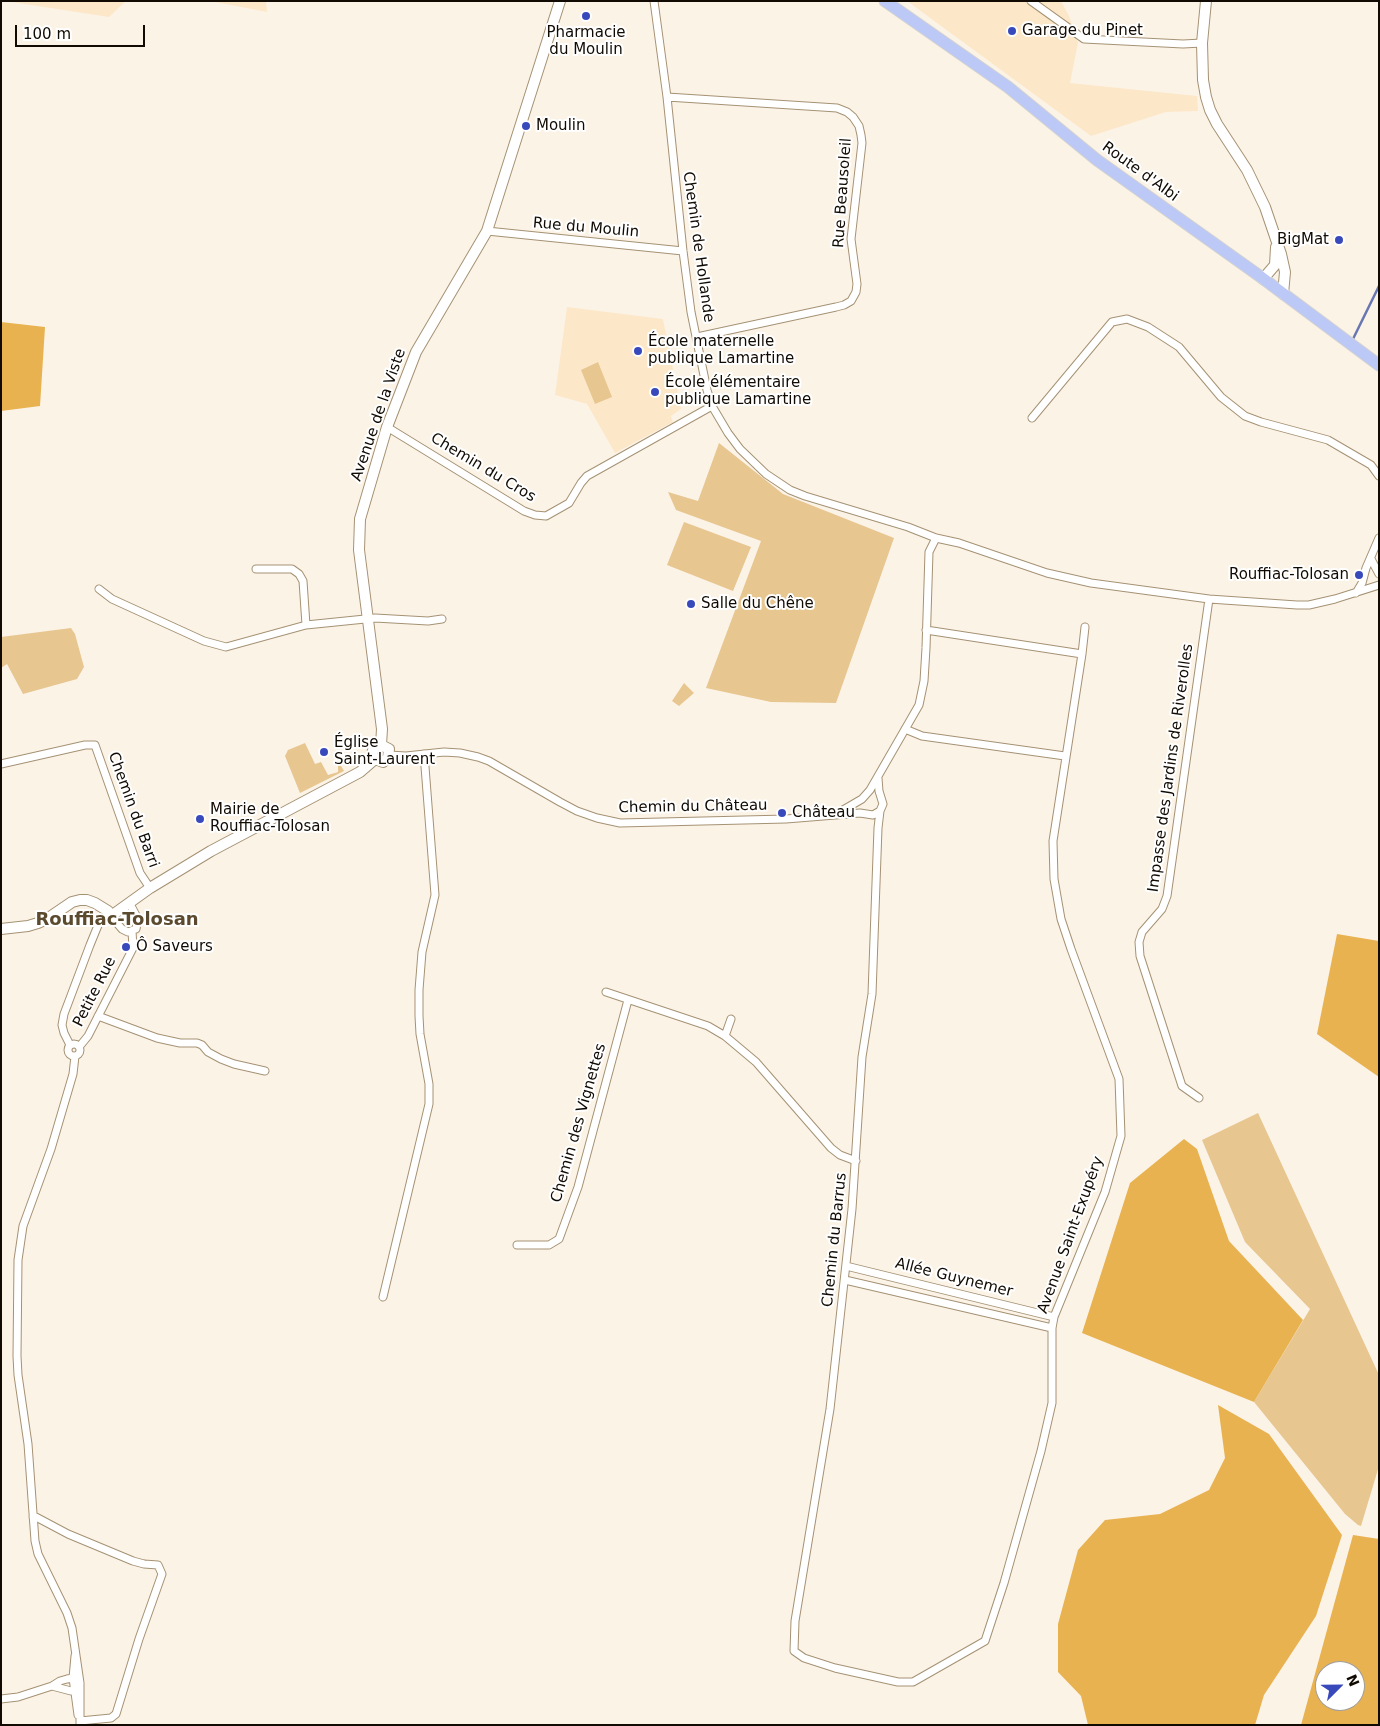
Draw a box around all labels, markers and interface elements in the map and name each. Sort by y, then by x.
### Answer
marker: Pharmacie du Moulin [580,10,592,22]
scale bar [18,15,148,47]
place label: Garage du Pinet [1022,22,1143,40]
place label: Pharmacie du Moulin [546,24,626,59]
text: 100 m [23,25,71,43]
marker: Garage du Pinet [1006,25,1018,37]
place label: Moulin [536,117,585,135]
marker: Moulin [520,120,532,132]
street label: Rue Beausoleil [830,137,856,249]
street label: Route d'Albi [1098,138,1182,206]
street label: Chemin de Hollande [679,170,717,324]
street label: Rue du Moulin [532,214,640,242]
place label: BigMat [1277,231,1329,249]
marker: BigMat [1333,234,1345,246]
place label: École maternelle publique Lamartine [648,333,794,368]
marker: École maternelle publique Lamartine [632,345,644,357]
street label: Avenue de la Viste [348,346,410,484]
place label: École élémentaire publique Lamartine [665,374,811,409]
marker: École élémentaire publique Lamartine [649,386,661,398]
street label: Chemin du Cros [427,430,539,506]
place label: Rouffiac-Tolosan [1229,566,1349,584]
marker: Rouffiac-Tolosan [1353,569,1365,581]
place label: Salle du Chêne [701,595,814,613]
marker: Salle du Chêne [685,598,697,610]
street label: Impasse des Jardins de Riverolles [1145,643,1197,893]
place label: Église Saint-Laurent [334,734,435,769]
marker: Église Saint-Laurent [318,746,330,758]
street label: Chemin du Barri [104,750,162,870]
street label: Chemin du Château [618,797,768,817]
place label: Mairie de Rouffiac-Tolosan [210,801,330,836]
place label: Château [792,804,855,822]
marker: Château [776,807,788,819]
marker: Mairie de Rouffiac-Tolosan [194,813,206,825]
district label: Rouffiac-Tolosan [35,909,199,931]
place label: Ô Saveurs [136,938,213,956]
marker: Ô Saveurs [120,941,132,953]
street label: Petite Rue [70,954,120,1030]
street label: Chemin des Vignettes [548,1041,610,1205]
street label: Avenue Saint-Exupéry [1034,1154,1108,1316]
street label: Chemin du Barrus [819,1172,851,1308]
street label: Allée Guynemer [893,1255,1015,1301]
north arrow [1315,1661,1365,1711]
text: N [1343,1672,1363,1689]

